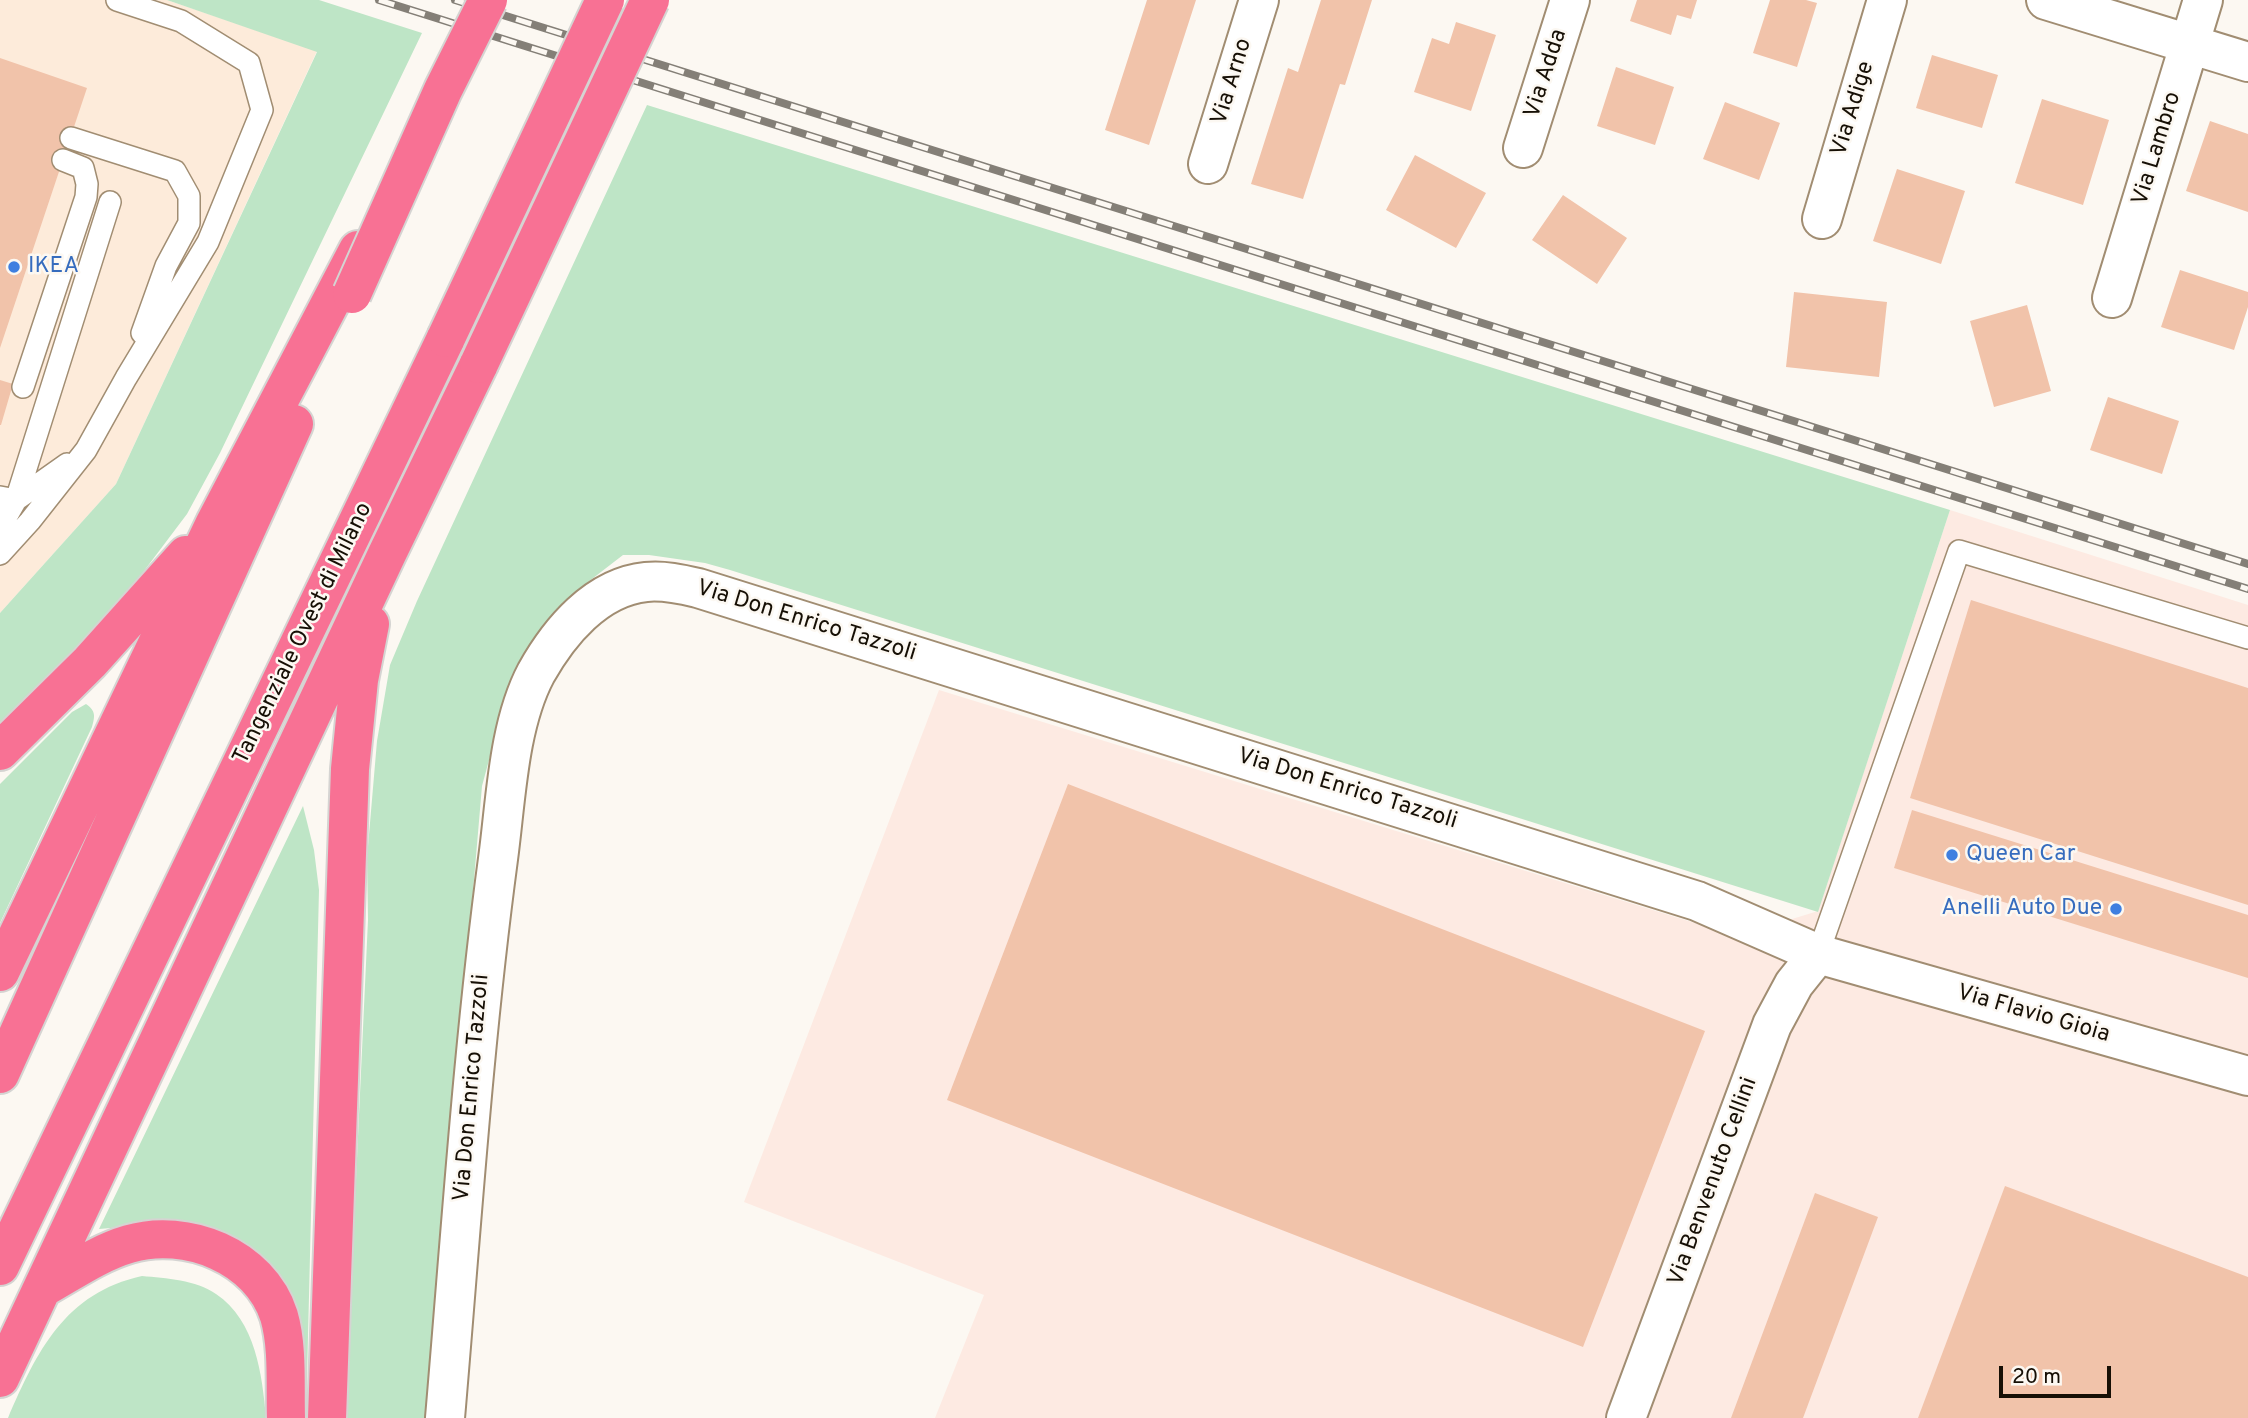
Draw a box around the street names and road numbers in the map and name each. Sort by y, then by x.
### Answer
street label: Via Adda [1520,26,1574,122]
street label: Via Arno [1207,35,1259,129]
street label: Via Adige [1827,58,1881,160]
street label: Via Lambro [2128,89,2188,209]
street label: Tangenziale Ovest di Milano [229,499,379,769]
street label: Via Don Enrico Tazzoli [693,575,919,669]
street label: Via Don Enrico Tazzoli [1234,743,1460,837]
street label: Via Don Enrico Tazzoli [449,973,497,1203]
street label: Via Flavio Gioia [1953,980,2113,1050]
street label: Via Benvenuto Cellini [1663,1074,1765,1290]

